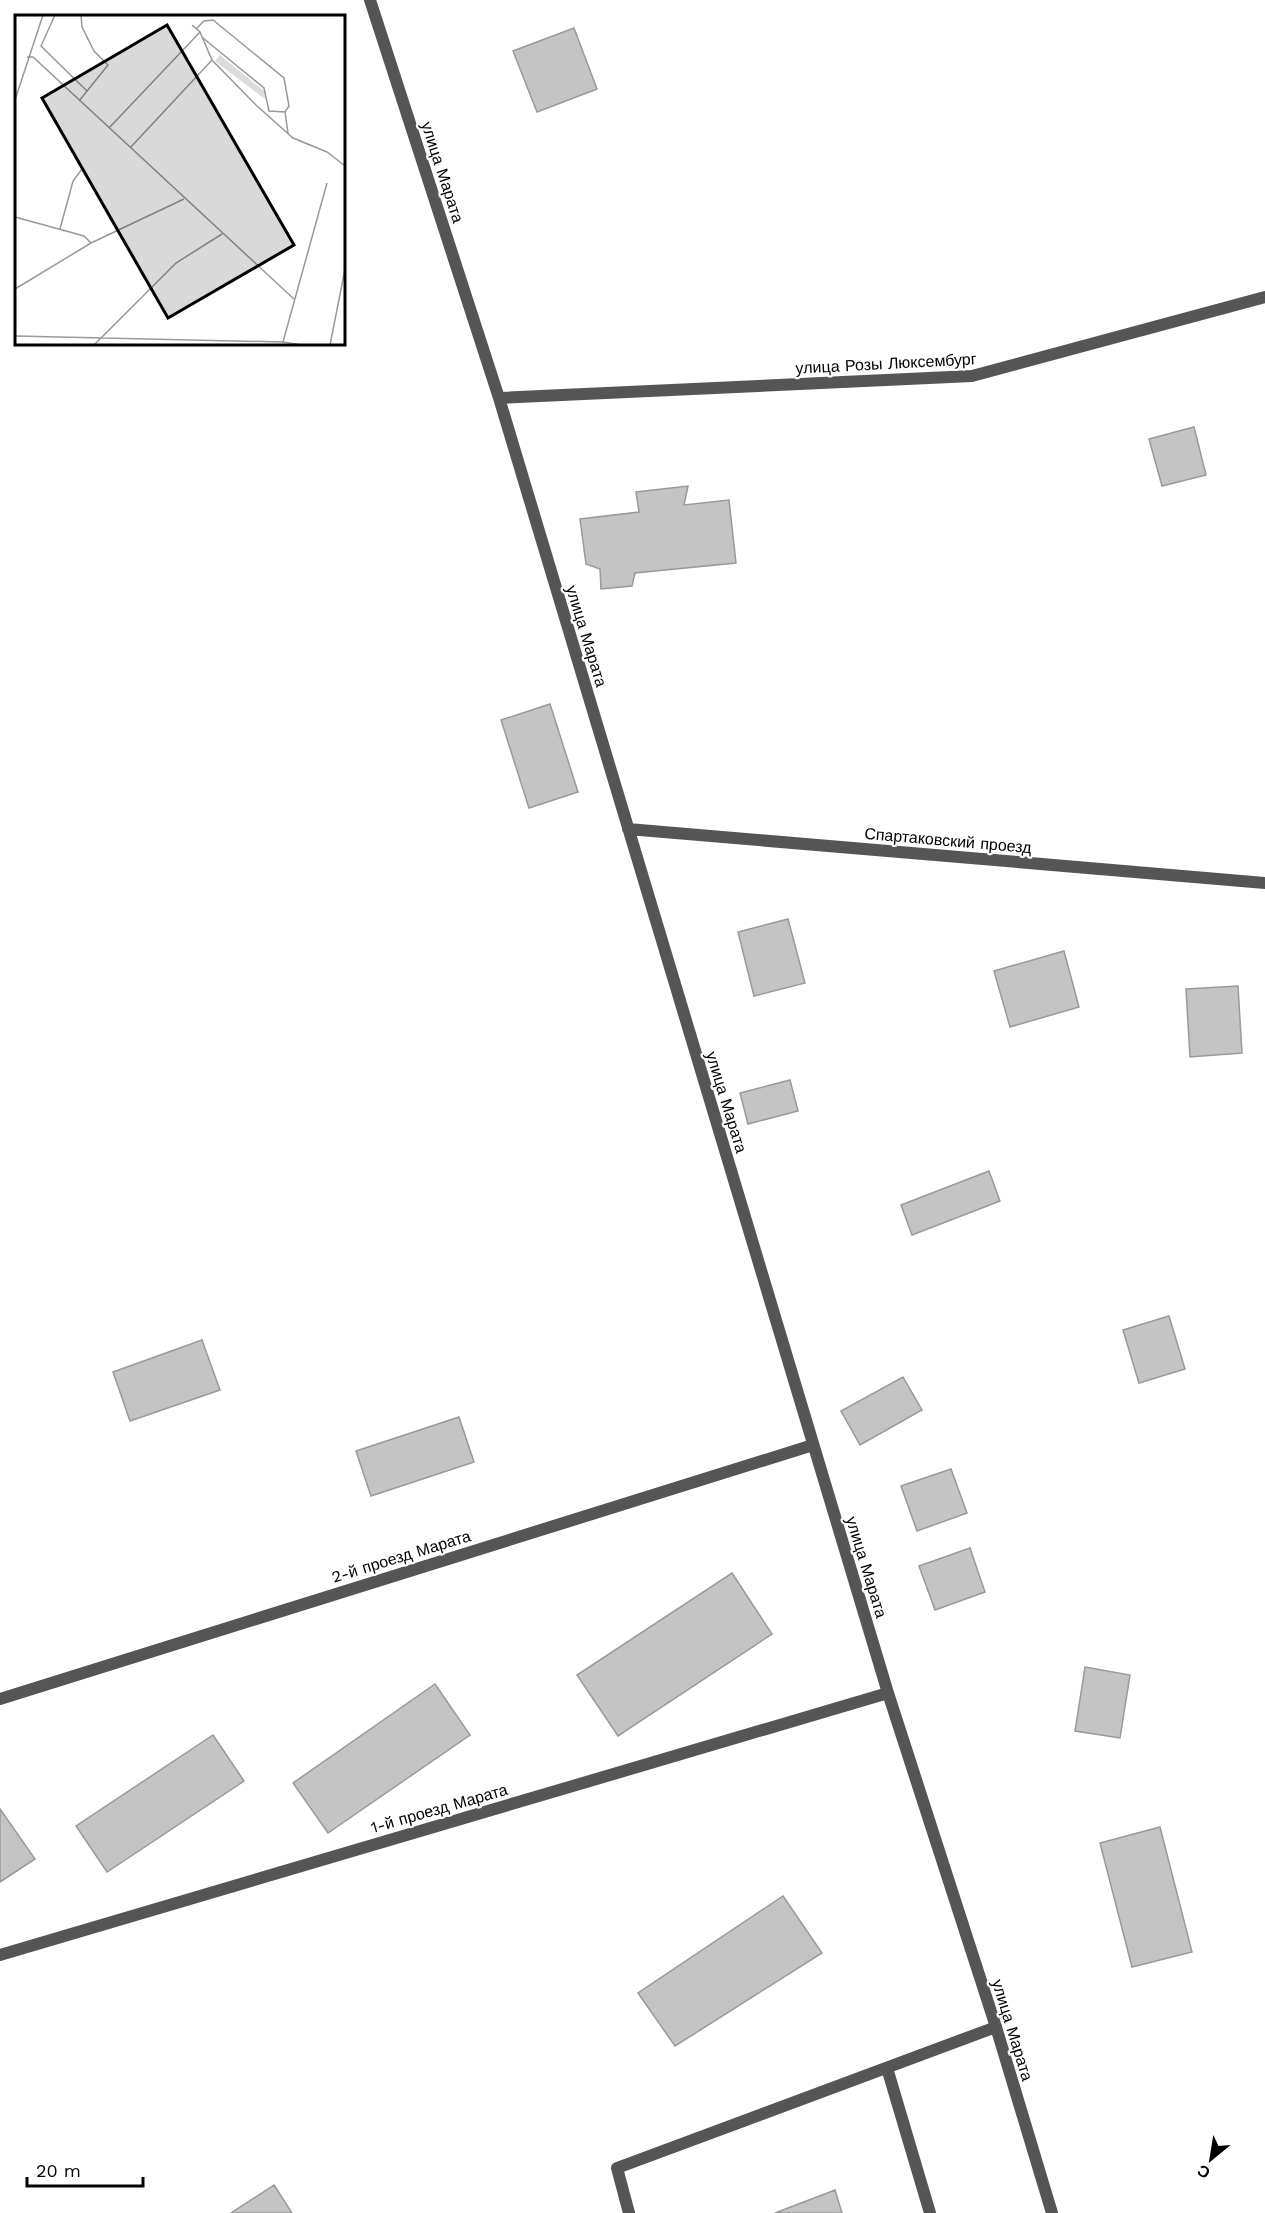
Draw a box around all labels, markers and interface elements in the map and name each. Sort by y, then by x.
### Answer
inset map [15,15,345,345]
street label: улица Марата [417,119,468,225]
street label: улица Розы Люксембург [795,349,977,378]
street label: улица Марата [562,583,611,689]
street label: Спартаковский проезд [864,824,1033,857]
street label: улица Марата [702,1049,751,1155]
street label: улица Марата [842,1514,891,1620]
street label: 2-й проезд Марата [329,1526,473,1587]
street label: 1-й проезд Марата [369,1780,510,1837]
street label: улица Марата [988,1977,1037,2083]
north arrow [1181,2129,1241,2189]
scale bar [27,2150,142,2188]
text: 20 m [36,2160,81,2181]
text: С [1194,2160,1214,2183]

